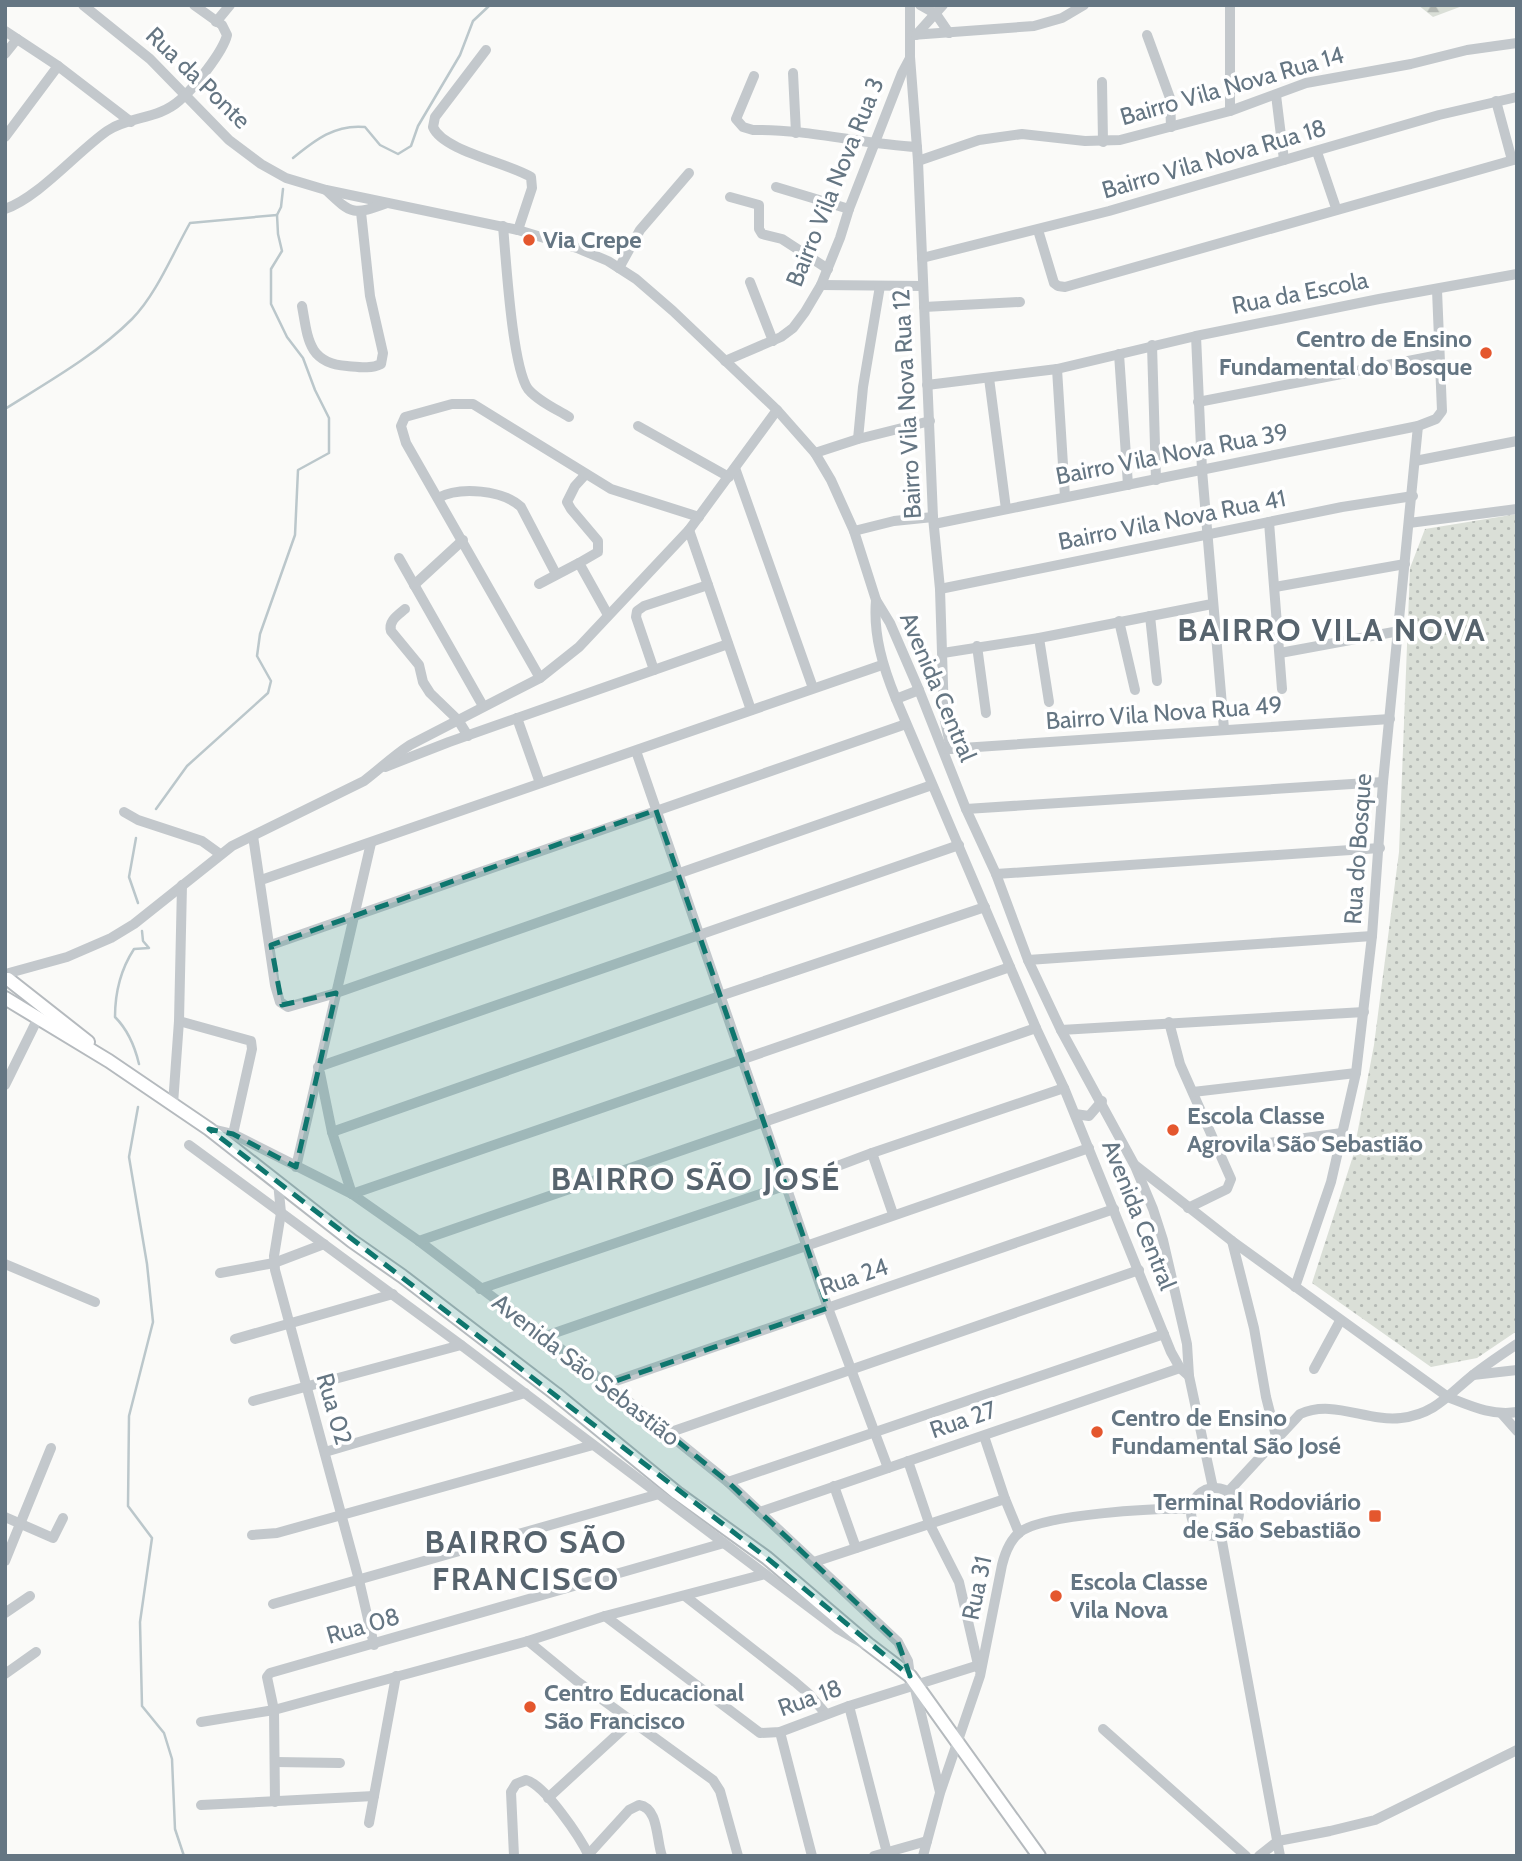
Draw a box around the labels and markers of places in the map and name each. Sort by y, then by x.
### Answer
place label: Via Crepe [543,225,642,254]
marker: Via Crepe [521,232,537,248]
place label: Centro de Ensino Fundamental do Bosque [1219,324,1472,381]
marker: Centro de Ensino Fundamental do Bosque [1478,345,1494,361]
place label: Escola Classe Agrovila São Sebastião [1187,1101,1423,1158]
marker: Escola Classe Agrovila São Sebastião [1165,1122,1181,1138]
place label: Centro de Ensino Fundamental São José [1111,1403,1341,1460]
marker: Centro de Ensino Fundamental São José [1089,1424,1105,1440]
place label: Terminal Rodoviário de São Sebastião [1153,1487,1361,1544]
marker: Terminal Rodoviário de São Sebastião [1367,1508,1383,1524]
place label: Escola Classe Vila Nova [1070,1567,1208,1624]
marker: Escola Classe Vila Nova [1048,1588,1064,1604]
place label: Centro Educacional São Francisco [544,1678,744,1735]
marker: Centro Educacional São Francisco [522,1699,538,1715]

